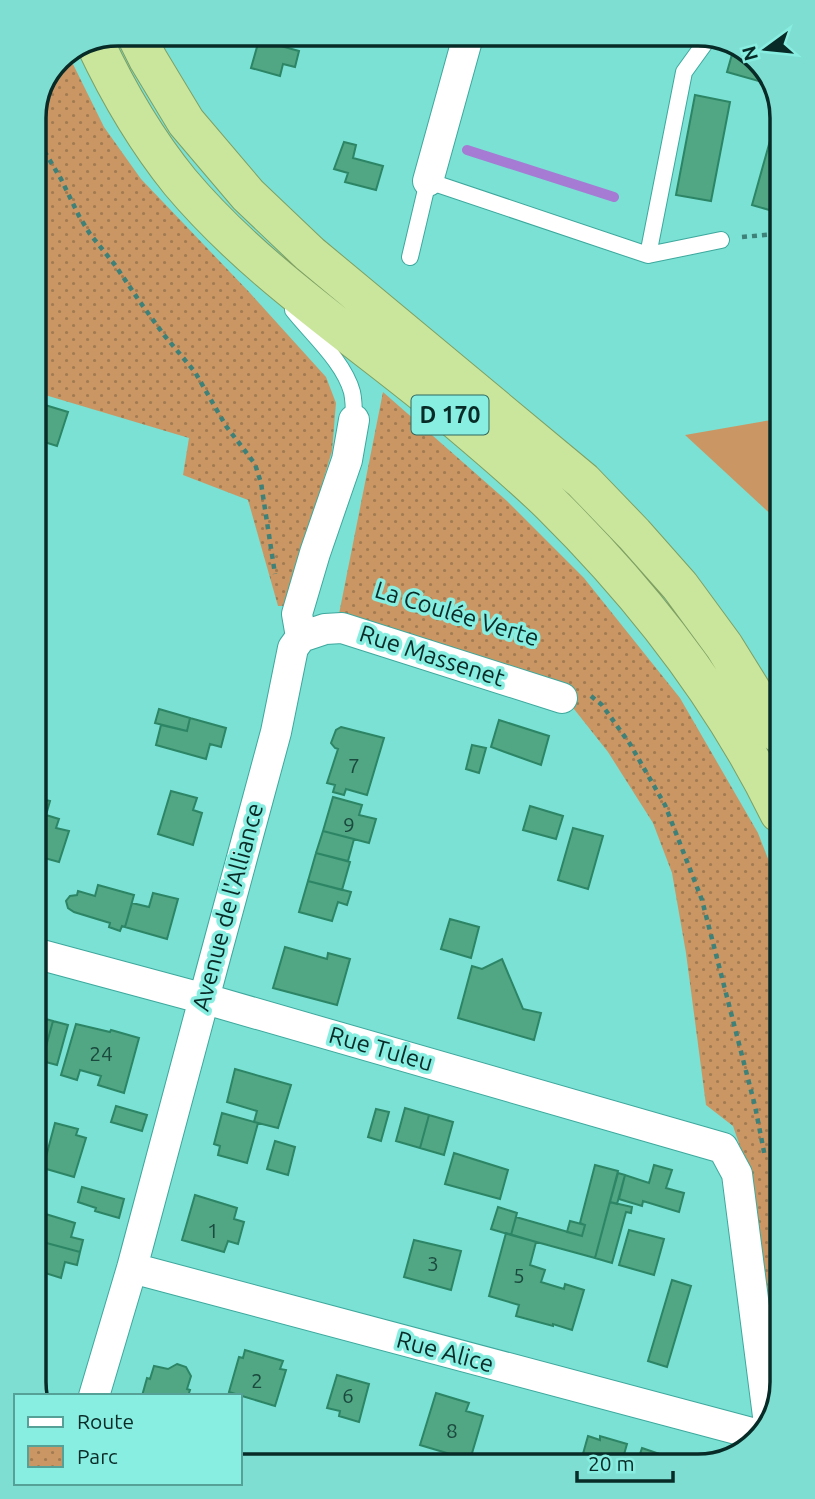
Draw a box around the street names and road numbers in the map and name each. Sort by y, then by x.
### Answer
road number: D 170 [412,396,489,434]
street label: La Coulée Verte [372,576,542,651]
street label: Rue Massenet [356,619,509,692]
street label: Avenue de l'Alliance [187,800,268,1014]
street label: Rue Tuleu [326,1021,436,1076]
street label: Rue Alice [394,1326,497,1377]

